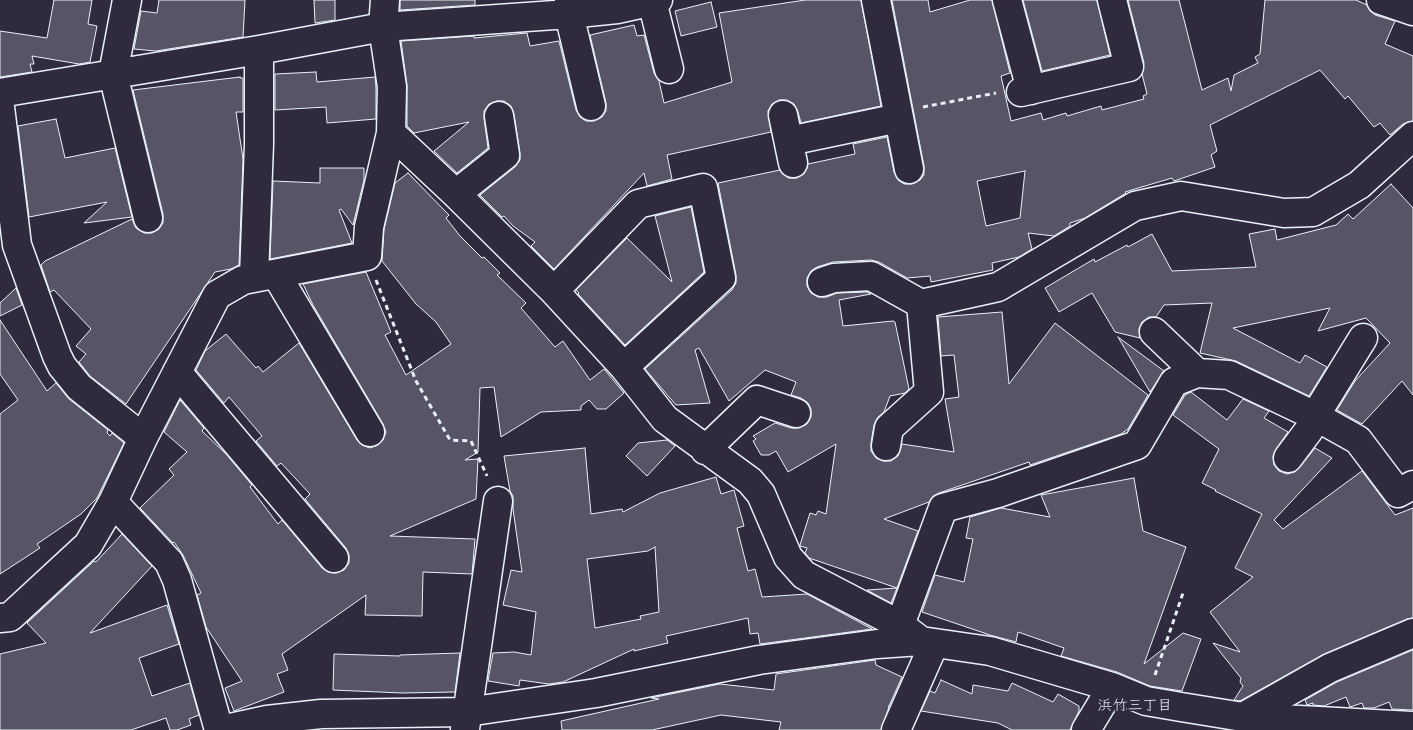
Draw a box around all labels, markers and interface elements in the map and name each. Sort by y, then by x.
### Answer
district label: 浜竹三丁目 [1098,699,1172,717]

